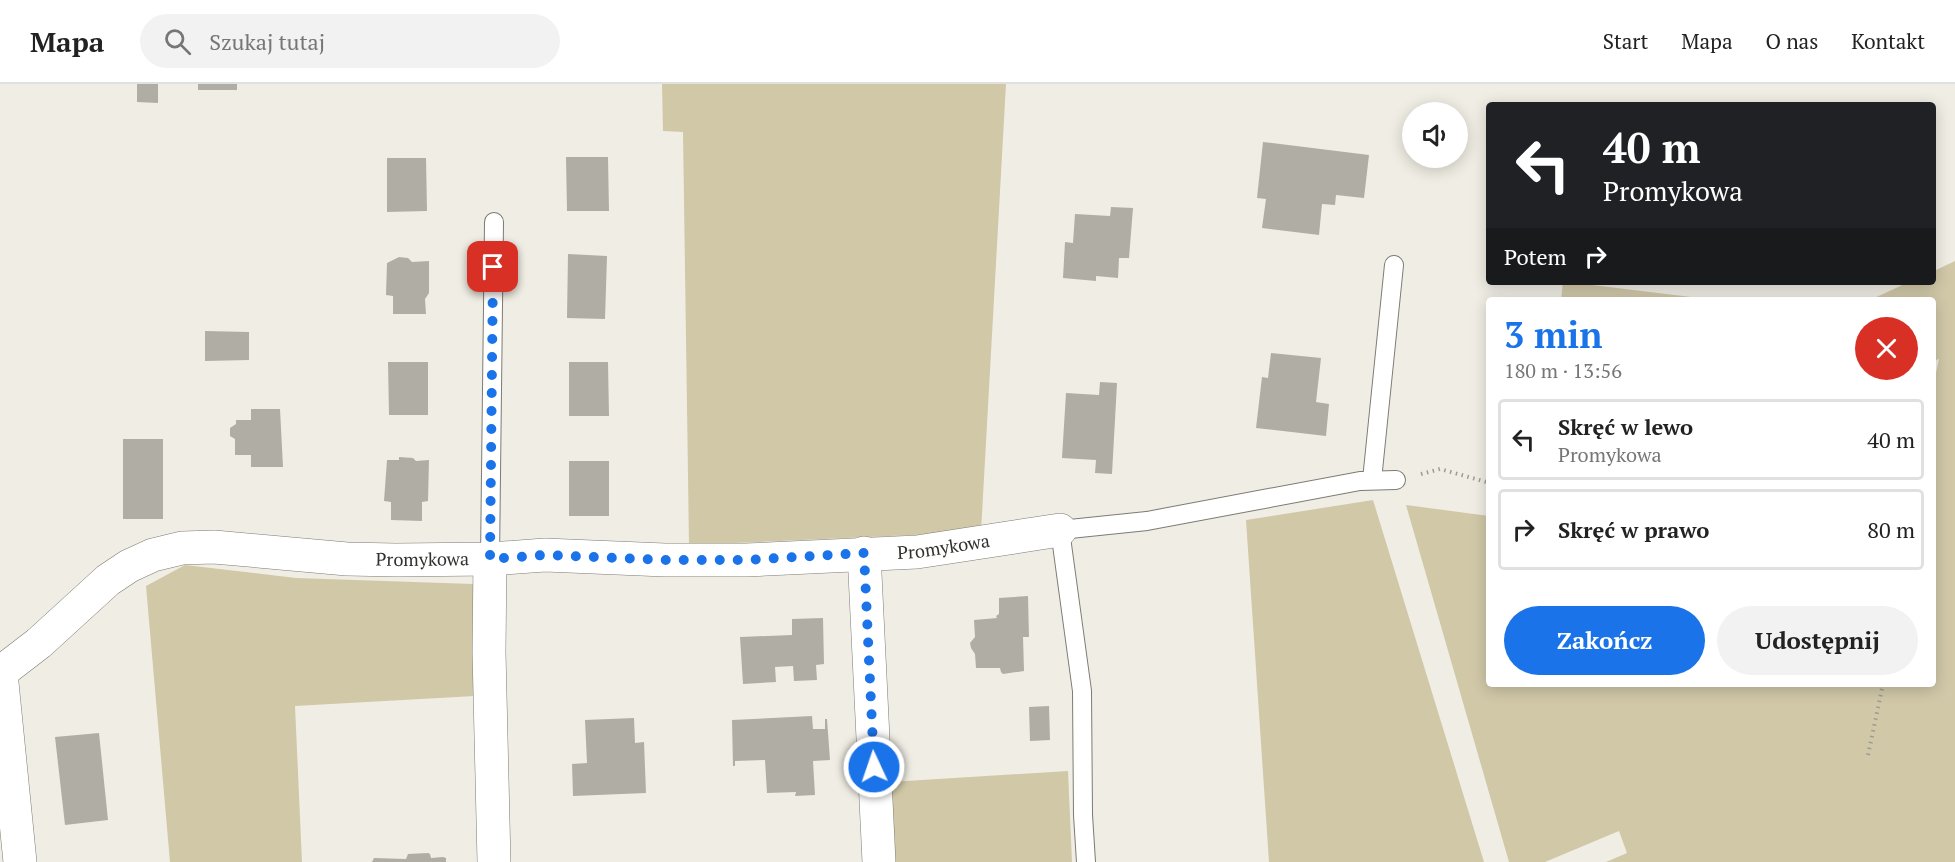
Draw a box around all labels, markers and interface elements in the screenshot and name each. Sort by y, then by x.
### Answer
search box [140,14,560,68]
text: Mapa [30,23,104,60]
icon: search [161,25,194,58]
text: Szukaj tutaj [209,27,325,56]
text: Start [1603,27,1648,55]
text: Mapa [1681,27,1733,55]
text: O nas [1766,27,1818,55]
text: Kontakt [1851,27,1925,55]
map controls [1402,102,1468,168]
button: sound [1402,102,1468,168]
text: 40 m [1603,119,1701,175]
icon: left [1504,126,1582,204]
text: Promykowa [1603,173,1743,209]
icon: right [1579,240,1612,273]
pin [467,241,518,292]
text: Potem [1504,242,1567,271]
icon: arrive [476,250,509,283]
text: 3 min [1504,311,1602,358]
button: close [1855,317,1918,380]
text: 180 m · 13:56 [1504,357,1622,384]
text: Skręć w lewo [1558,412,1693,441]
icon: left [1507,423,1540,456]
text: 40 m [1867,425,1915,454]
text: Promykowa [1558,441,1662,468]
icon: right [1507,513,1540,546]
text: Skręć w prawo [1558,515,1709,544]
text: 80 m [1867,515,1915,544]
street label: Promykowa [897,528,991,564]
street label: Promykowa [375,546,469,571]
button: Zakończ [1504,606,1705,675]
button: Udostępnij [1717,606,1918,675]
position arrow [842,735,906,799]

